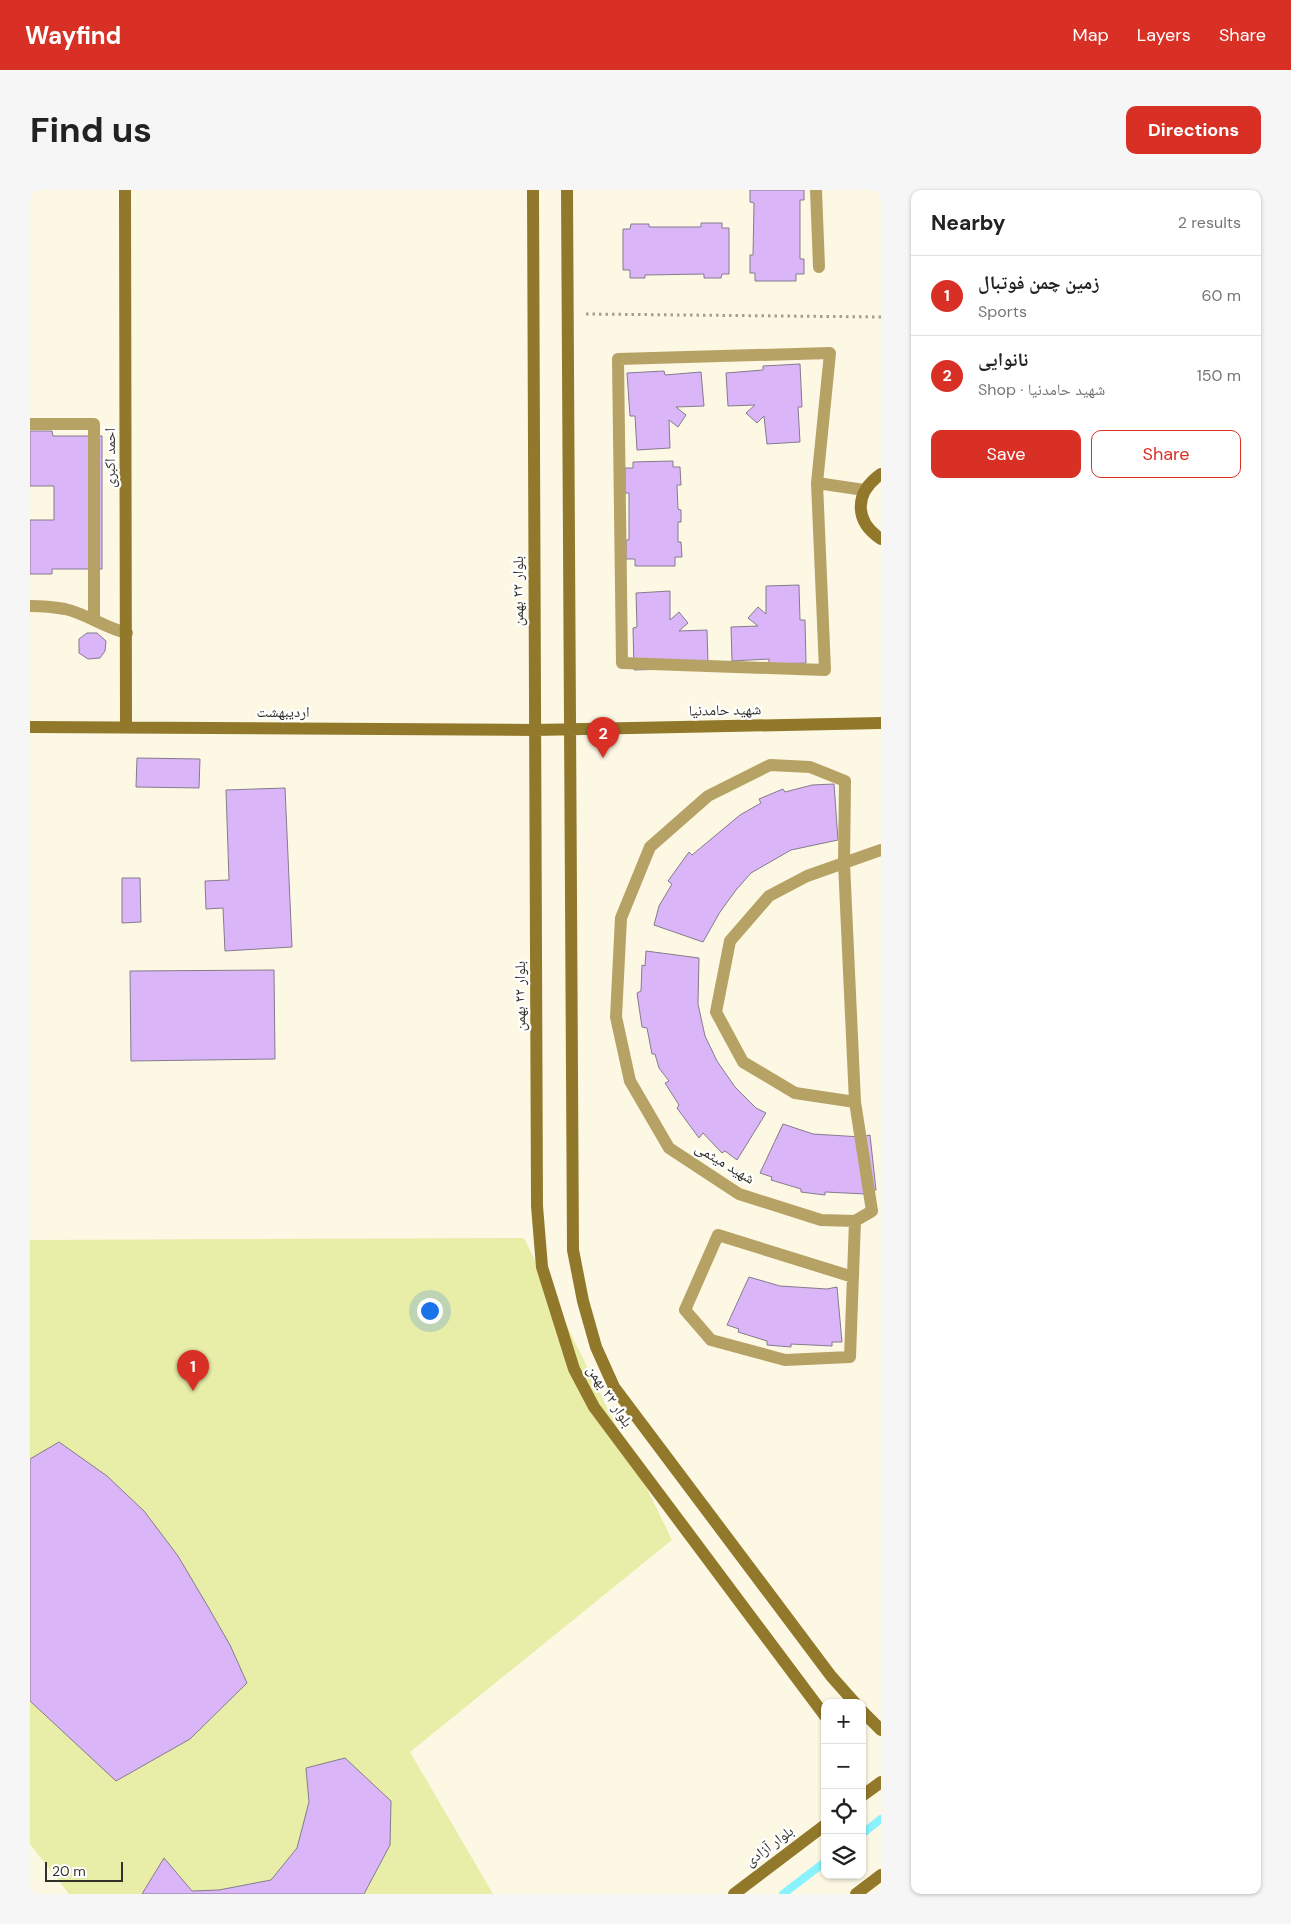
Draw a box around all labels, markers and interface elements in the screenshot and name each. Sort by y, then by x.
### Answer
text: Wayfind [25,20,121,51]
text: Map [1073,23,1109,47]
text: Layers [1137,23,1191,47]
text: Share [1219,23,1266,47]
button: Directions [1126,106,1261,154]
text: Find us [30,107,152,153]
text: Nearby [931,209,1005,237]
text: 2 results [1178,212,1241,233]
text: زمین چمن فوتبال [978,270,1099,295]
text: 1 [944,285,950,306]
text: 60 m [1201,285,1241,306]
text: Sports [978,301,1027,322]
text: نانوایی [978,347,1028,372]
text: 2 [942,365,952,386]
text: 150 m [1197,365,1241,386]
text: Shop · شهید حامدنیا [978,379,1105,400]
street label: احمد اکبری [100,428,120,488]
button: Save [931,430,1081,478]
button: Share [1091,430,1241,478]
street label: بلوار ۲۲ بهمن [508,556,528,626]
street label: شهید حامدنیا [688,699,762,721]
street label: اردیبهشت [256,702,310,722]
pin: 2 [587,717,619,758]
street label: بلوار ۲۲ بهمن [510,961,530,1031]
street label: شهید میثمی [691,1137,759,1189]
your location [417,1298,443,1324]
pin: 1 [177,1350,209,1391]
street label: بلوار ۲۲ بهمن [582,1361,638,1431]
map controls [821,1699,866,1879]
button: + [821,1699,866,1744]
button: − [821,1744,866,1789]
button: locate [821,1789,866,1834]
street label: بلوار آزادی [740,1821,798,1871]
button: layers [821,1834,866,1879]
scale bar [45,1859,122,1882]
text: 20 m [52,1862,86,1880]

